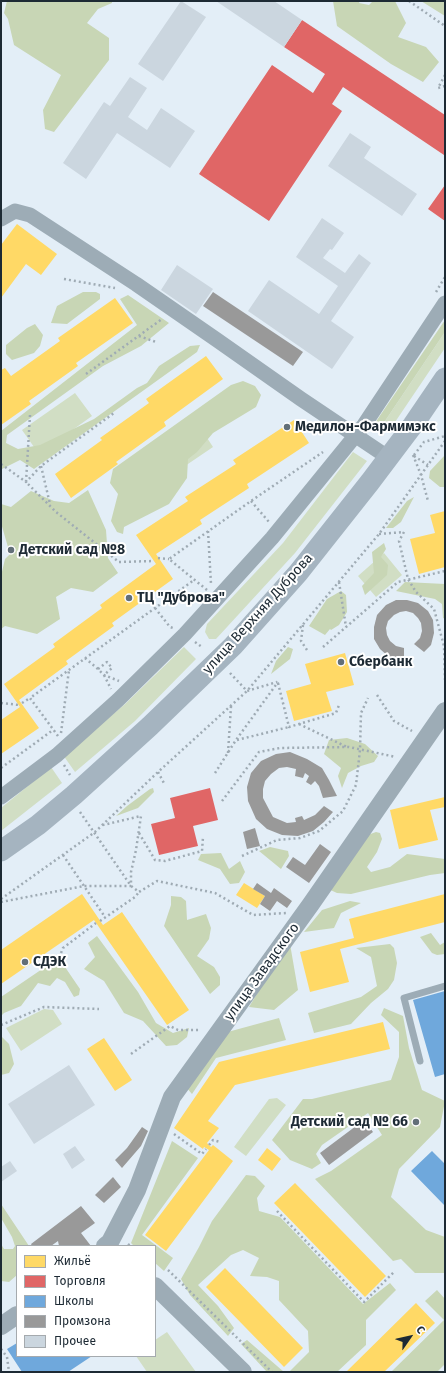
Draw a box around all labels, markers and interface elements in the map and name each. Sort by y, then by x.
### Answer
place label: Медилон-Фармимэкс [295,419,436,435]
marker: Медилон-Фармимэкс [282,422,292,432]
place label: Детский сад №8 [19,542,125,558]
marker: Детский сад №8 [6,545,16,555]
street label: улица Верхняя Дуброва [199,550,317,678]
place label: ТЦ "Дуброва" [137,590,225,606]
marker: ТЦ "Дуброва" [124,593,134,603]
place label: Сбербанк [349,654,412,670]
marker: Сбербанк [336,657,346,667]
street label: улица Завадского [221,920,303,1024]
place label: СДЭК [33,954,66,970]
marker: СДЭК [20,957,30,967]
place label: Детский сад № 66 [291,1114,408,1130]
marker: Детский сад № 66 [411,1117,421,1127]
legend [16,1245,156,1357]
text: Жильё [54,1254,91,1268]
text: Торговля [54,1274,106,1288]
text: Школы [54,1294,94,1308]
text: Промзона [54,1314,111,1328]
north arrow [390,1317,430,1357]
text: С [413,1324,428,1336]
text: Прочее [54,1334,96,1348]

